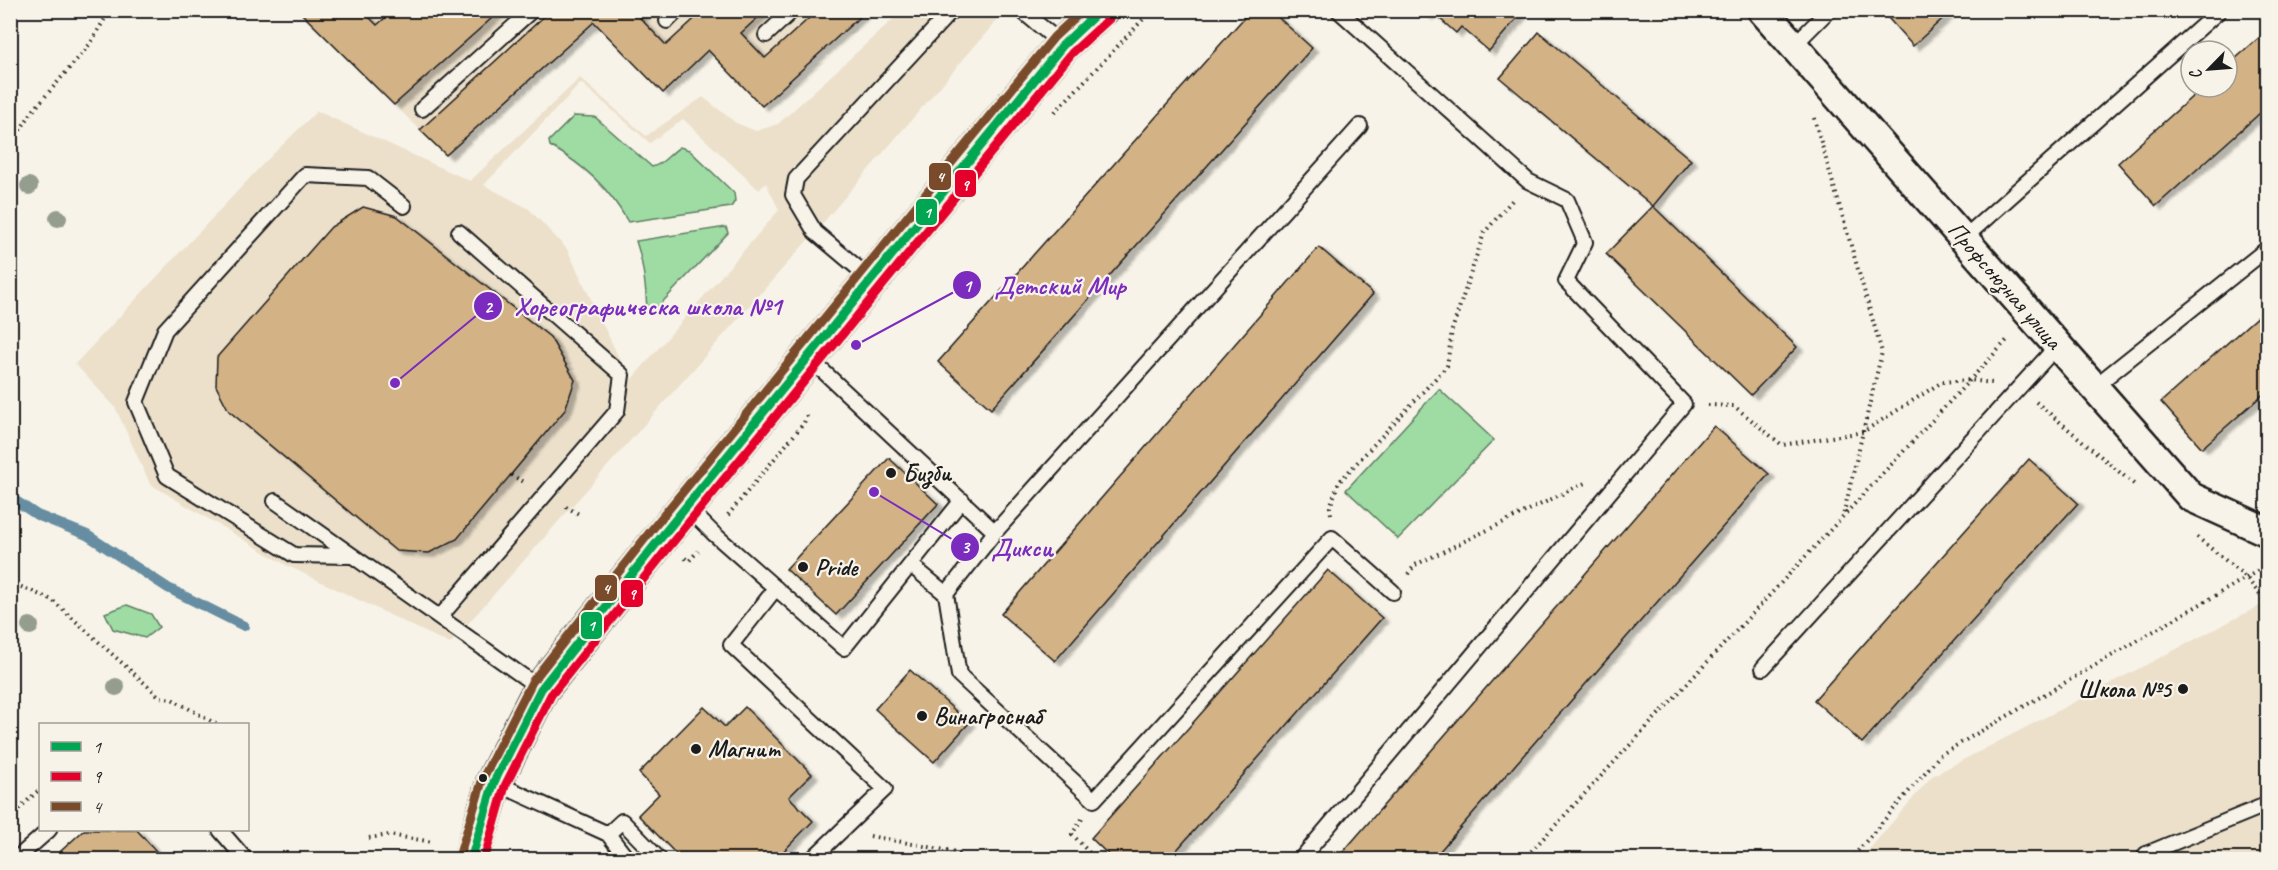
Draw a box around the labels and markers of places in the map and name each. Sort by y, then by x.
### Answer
callout: Детский Мир [952,263,1137,307]
callout: Хореографическа школа №1 [473,284,792,328]
place label: Бизби [903,458,953,489]
marker: Бизби [884,466,898,480]
callout: Дикси [950,525,1065,569]
place label: Pride [815,552,859,582]
marker: Pride [796,560,810,574]
place label: Школа №5 [2078,674,2174,704]
marker: Школа №5 [2176,682,2190,696]
place label: Винагроснаб [934,701,1047,731]
marker: Винагроснаб [915,709,929,723]
place label: Магнит [708,734,781,764]
marker: Магнит [689,742,703,756]
unlabelled marker [477,772,489,784]

